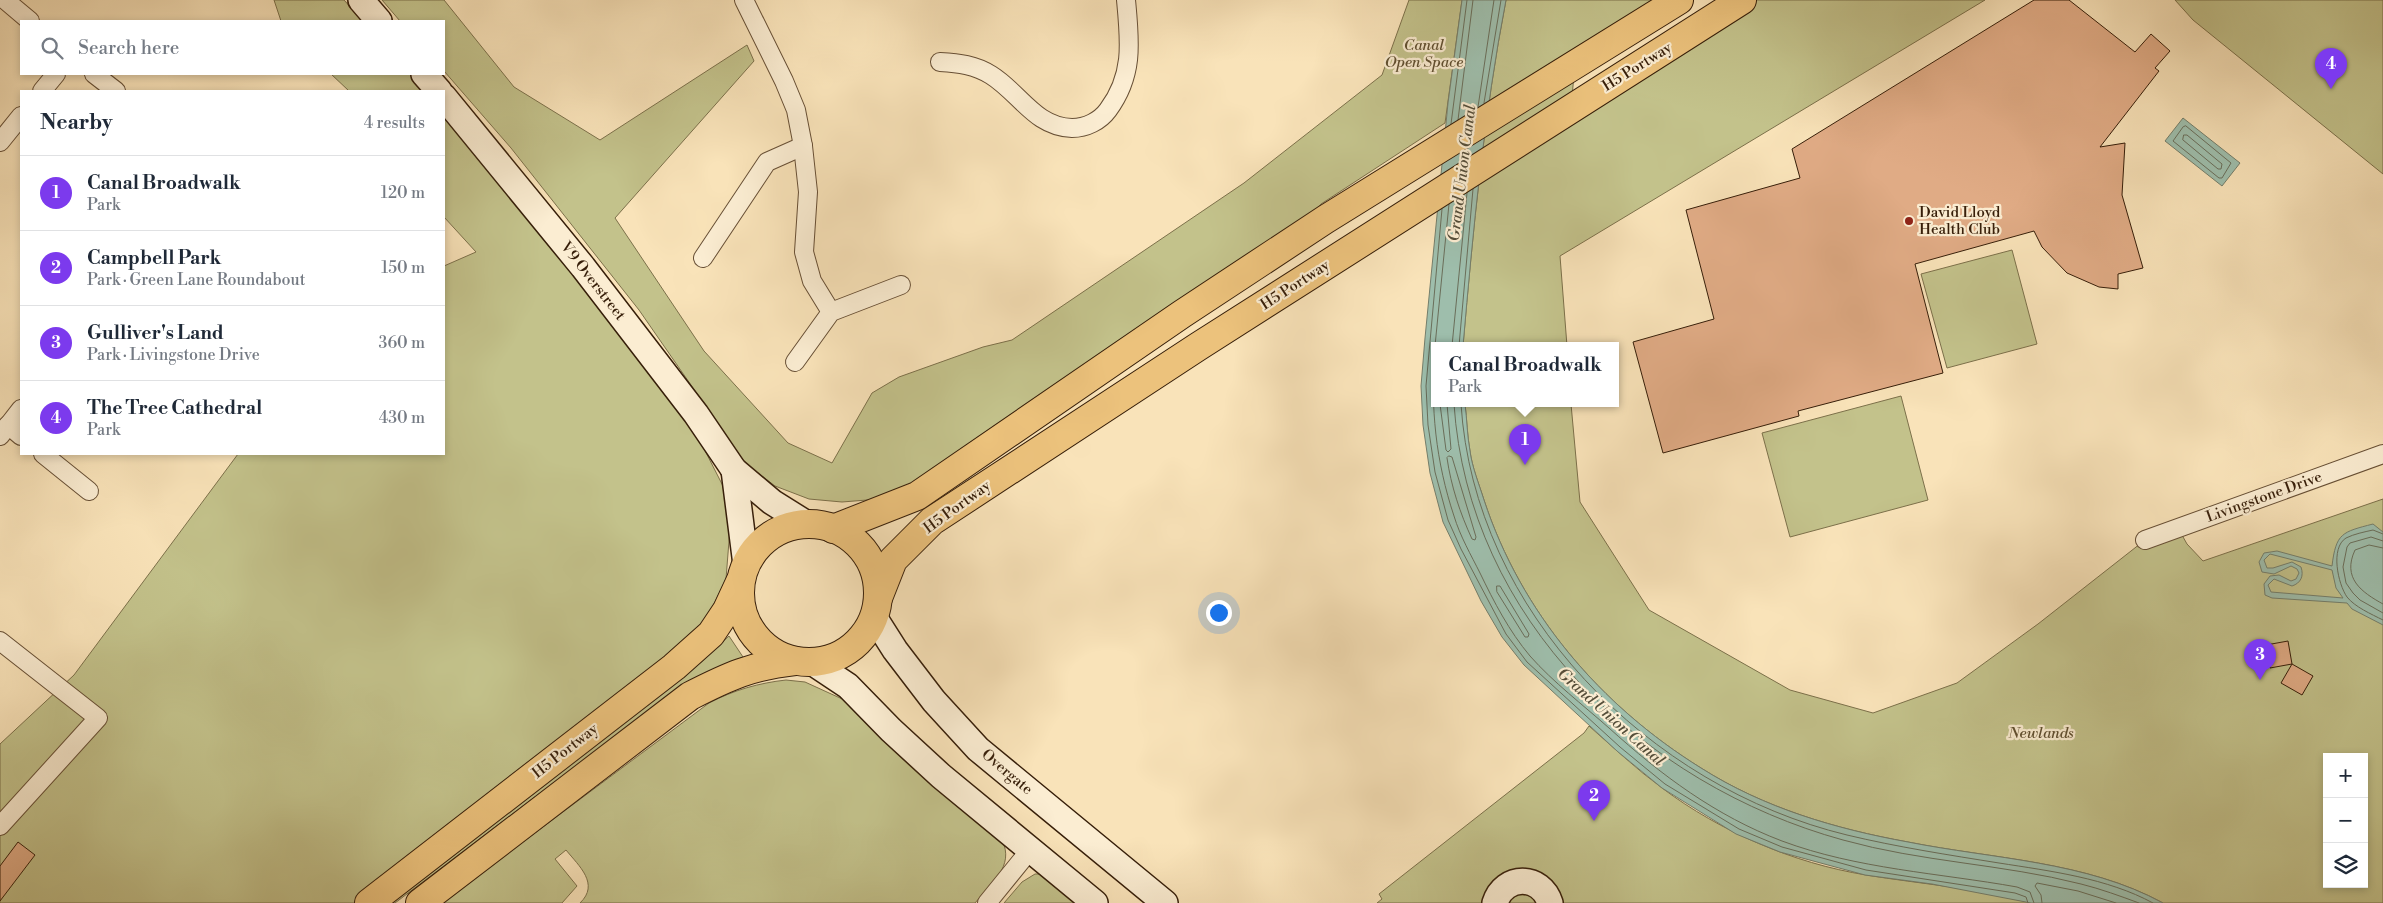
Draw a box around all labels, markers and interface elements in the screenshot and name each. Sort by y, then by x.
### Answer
search box [20,20,445,75]
icon: search [38,34,66,62]
text: Search here [78,36,179,60]
park label: Canal Open Space [1385,36,1463,72]
street label: H5 Portway [1599,38,1676,96]
pin: 4 [2315,48,2347,89]
water label: Grand Union Canal [1444,103,1480,242]
text: Nearby [40,110,113,136]
text: 4 results [364,113,425,133]
text: Canal Broadwalk [87,171,241,195]
text: 1 [52,183,60,203]
text: 120 m [381,183,425,203]
text: Park [87,195,120,215]
place label: David Lloyd Health Club [1919,203,2001,239]
marker: David Lloyd Health Club [1903,215,1915,227]
street label: V9 Overstreet [556,237,630,325]
text: Campbell Park [87,246,221,270]
street label: H5 Portway [1257,255,1334,314]
text: 2 [51,258,61,278]
text: 150 m [381,258,425,278]
text: Park · Green Lane Roundabout [87,270,305,290]
text: Gulliver's Land [87,321,224,345]
text: 3 [51,333,61,353]
text: 360 m [379,333,425,353]
popup [1431,342,1619,407]
text: Park · Livingstone Drive [87,345,260,365]
text: Canal Broadwalk [1448,353,1602,377]
text: Park [1448,377,1481,397]
text: The Tree Cathedral [87,396,262,420]
text: 4 [51,408,61,428]
text: 430 m [379,408,425,428]
text: Park [87,420,120,440]
pin: 1 [1509,424,1541,465]
street label: Livingstone Drive [2203,467,2325,527]
street label: H5 Portway [920,476,995,538]
your location [1206,600,1232,626]
pin: 3 [2244,639,2276,680]
water label: Grand Union Canal [1553,664,1669,771]
street label: H5 Portway [528,719,602,783]
park label: Newlands [2007,724,2074,743]
street label: Overgate [978,745,1036,799]
map controls [2323,753,2368,888]
button: + [2323,753,2368,798]
pin: 2 [1578,780,1610,821]
button: − [2323,798,2368,843]
button: layers [2323,843,2368,888]

